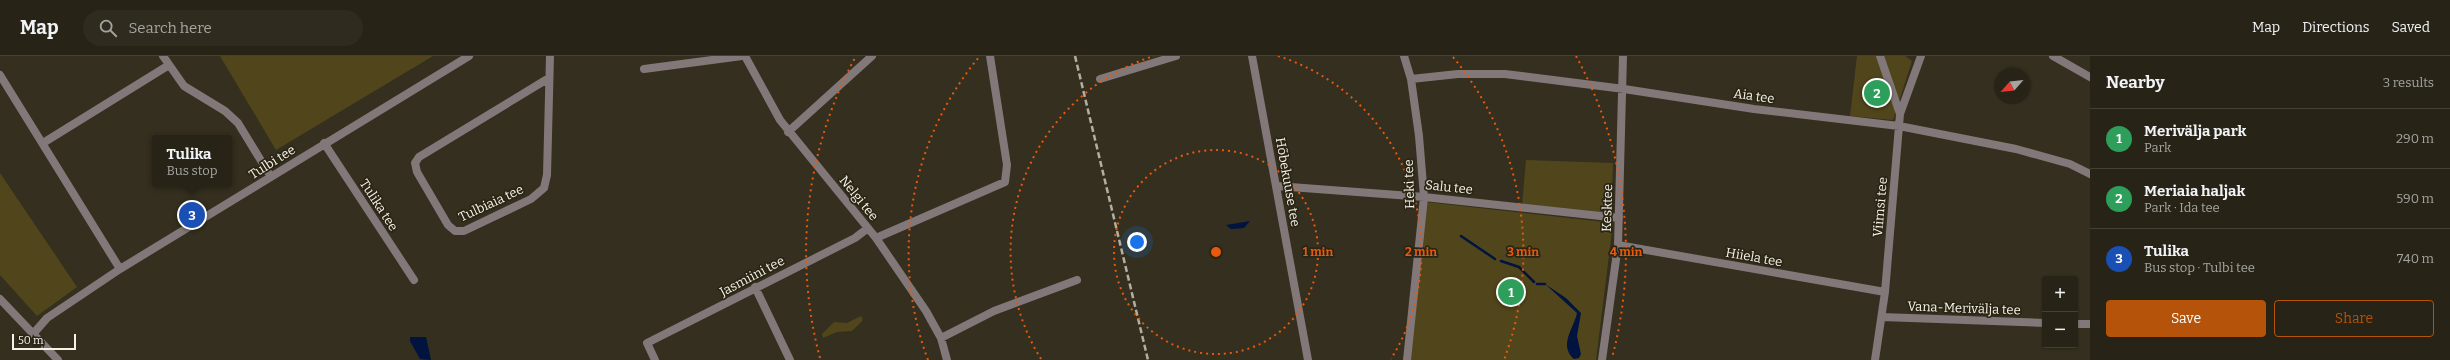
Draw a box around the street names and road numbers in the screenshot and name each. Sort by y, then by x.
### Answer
street label: Aia tee [1733,86,1775,106]
street label: Hõbekuuse tee [1273,136,1303,228]
street label: Tulbi tee [246,142,298,182]
street label: Heki tee [1401,159,1417,209]
street label: Nelgi tee [836,173,882,223]
street label: Tulika tee [357,176,401,234]
street label: Viimsi tee [1870,176,1890,238]
street label: Salu tee [1424,177,1474,197]
street label: Tulbiaia tee [456,181,526,225]
street label: Kesktee [1599,184,1615,232]
street label: Hiiela tee [1725,245,1783,269]
street label: Jasmiini tee [716,253,787,300]
street label: Vana-Merivälja tee [1907,299,2021,317]

